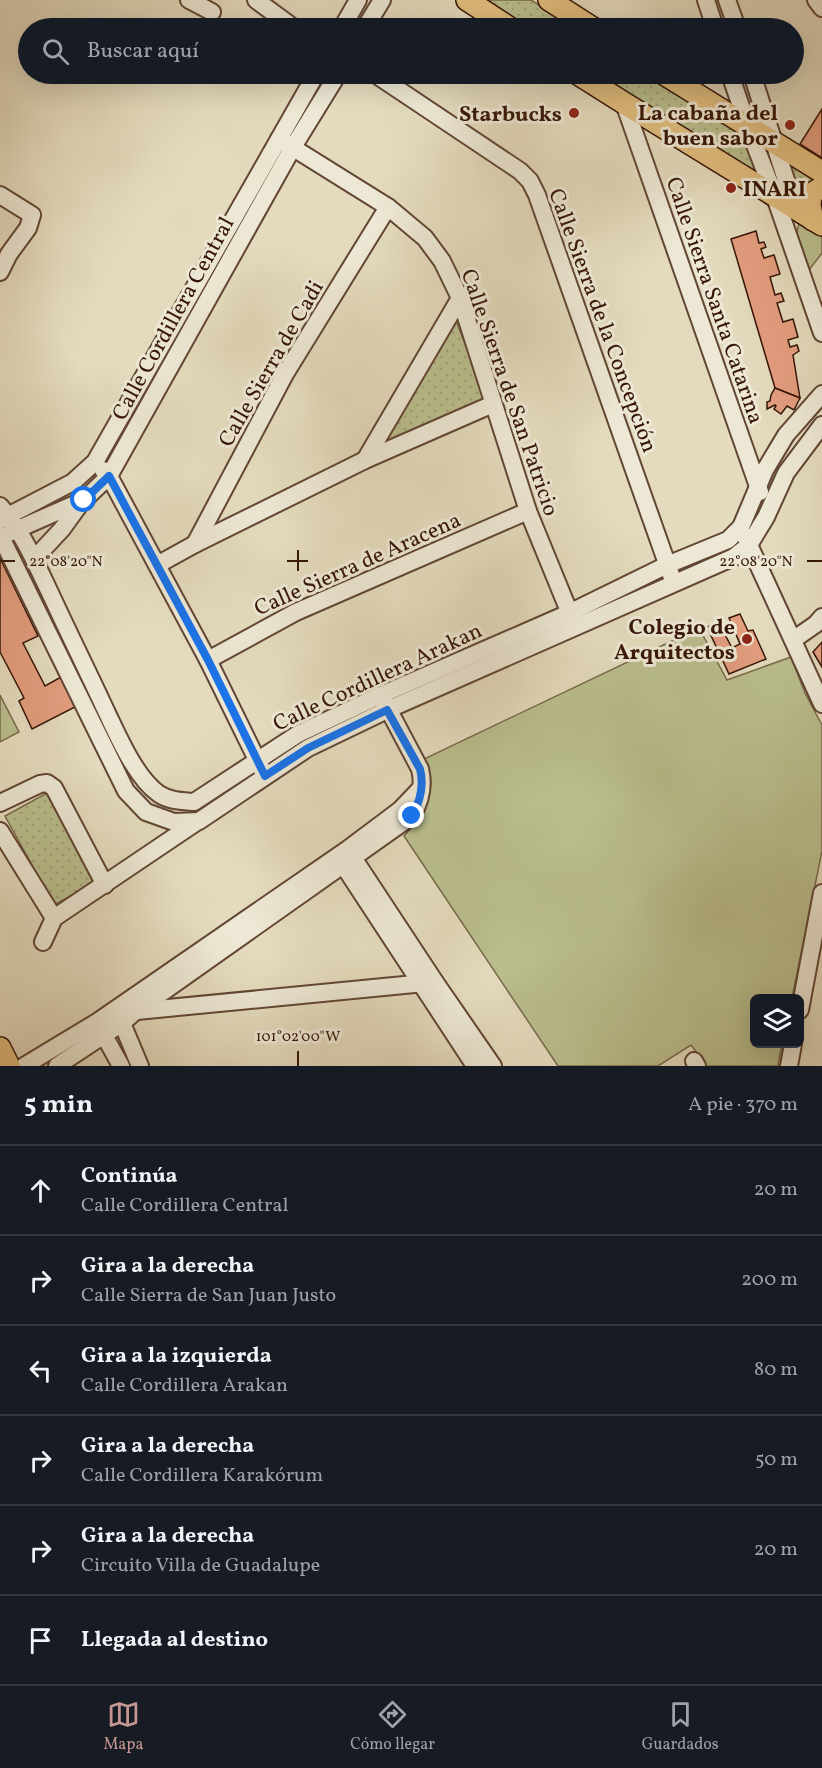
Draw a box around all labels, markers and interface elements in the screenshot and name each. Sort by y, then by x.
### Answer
search box [18,18,804,84]
icon: search [39,35,72,68]
text: Buscar aquí [87,36,199,67]
place label: La cabaña del buen sabor [638,99,779,155]
place label: Starbucks [459,100,562,131]
marker: Starbucks [567,106,581,120]
marker: La cabaña del buen sabor [783,118,797,132]
street label: Calle Sierra Santa Catarina [657,173,770,428]
place label: INARI [743,175,806,206]
marker: INARI [724,181,738,195]
street label: Calle Sierra de la Concepción [539,185,664,457]
street label: Calle Cordillera Central [105,212,243,427]
street label: Calle Sierra de San Patricio [452,265,566,520]
street label: Calle Sierra de Cadi [212,275,333,453]
route start [70,486,96,512]
street label: Calle Sierra de Aracena [250,506,466,625]
text: 22°08'20"N [29,552,103,573]
text: 22°08'20"N [719,552,793,573]
place label: Colegio de Arquitectos [614,613,735,669]
street label: Calle Cordillera Arakan [268,616,488,740]
marker: Colegio de Arquitectos [740,632,754,646]
route end [398,802,424,828]
map controls [750,994,804,1048]
button: layers [750,994,804,1048]
text: 101°02'00"W [256,1027,340,1048]
text: 5 min [24,1087,93,1123]
text: A pie · 370 m [688,1091,798,1119]
text: Continúa [81,1161,178,1192]
icon: ahead [24,1174,57,1207]
text: 20 m [754,1176,798,1204]
text: Calle Cordillera Central [81,1192,288,1220]
text: Gira a la derecha [81,1251,254,1282]
icon: right [24,1264,57,1297]
text: 200 m [741,1266,798,1294]
text: Calle Sierra de San Juan Justo [81,1282,336,1310]
text: Gira a la izquierda [81,1341,272,1372]
icon: left [24,1354,57,1387]
text: 80 m [754,1356,798,1384]
text: Calle Cordillera Arakan [81,1372,288,1400]
text: Gira a la derecha [81,1431,254,1462]
icon: right [24,1444,57,1477]
text: 50 m [755,1446,798,1474]
text: Calle Cordillera Karakórum [81,1462,323,1490]
text: Gira a la derecha [81,1521,254,1552]
icon: right [24,1534,57,1567]
text: 20 m [754,1536,798,1564]
text: Circuito Villa de Guadalupe [81,1552,320,1580]
icon: arrive [24,1624,57,1657]
text: Llegada al destino [81,1625,268,1656]
tab: Mapa [103,1698,143,1756]
tab: Cómo llegar [350,1698,435,1756]
tab: Guardados [642,1698,719,1756]

